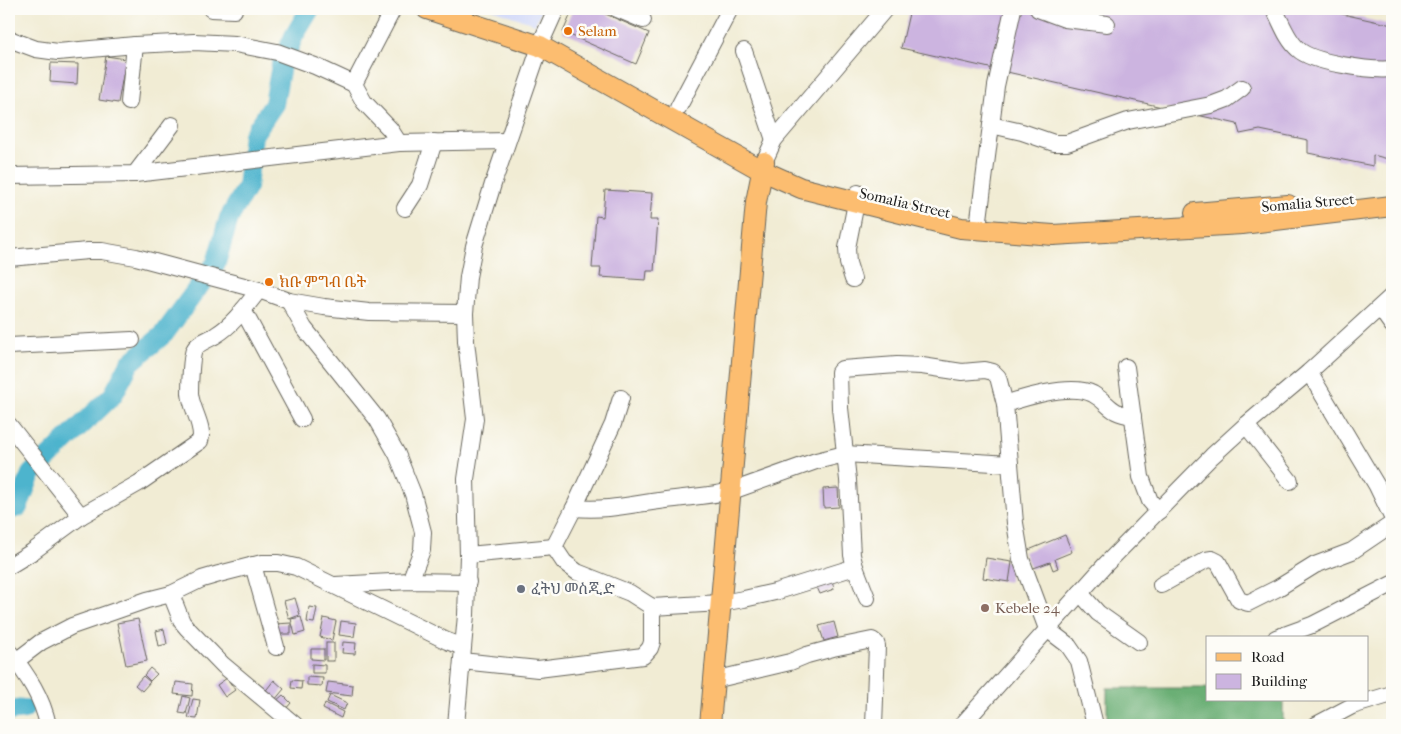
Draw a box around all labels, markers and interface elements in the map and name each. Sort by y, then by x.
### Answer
place label: Selam [578,22,617,40]
marker: Selam [562,25,574,37]
street label: Somalia Street [858,184,953,222]
street label: Somalia Street [1261,190,1356,216]
place label: ክቡ ምግብ ቤት [279,273,366,291]
marker: ክቡ ምግብ ቤት [263,276,275,288]
place label: ፈትህ መስጂድ [531,580,615,598]
marker: ፈትህ መስጂድ [515,583,527,595]
place label: Kebele 24 [995,599,1061,617]
marker: Kebele 24 [979,602,991,614]
legend [1206,636,1368,702]
text: Road [1251,648,1285,666]
text: Building [1251,672,1308,690]

